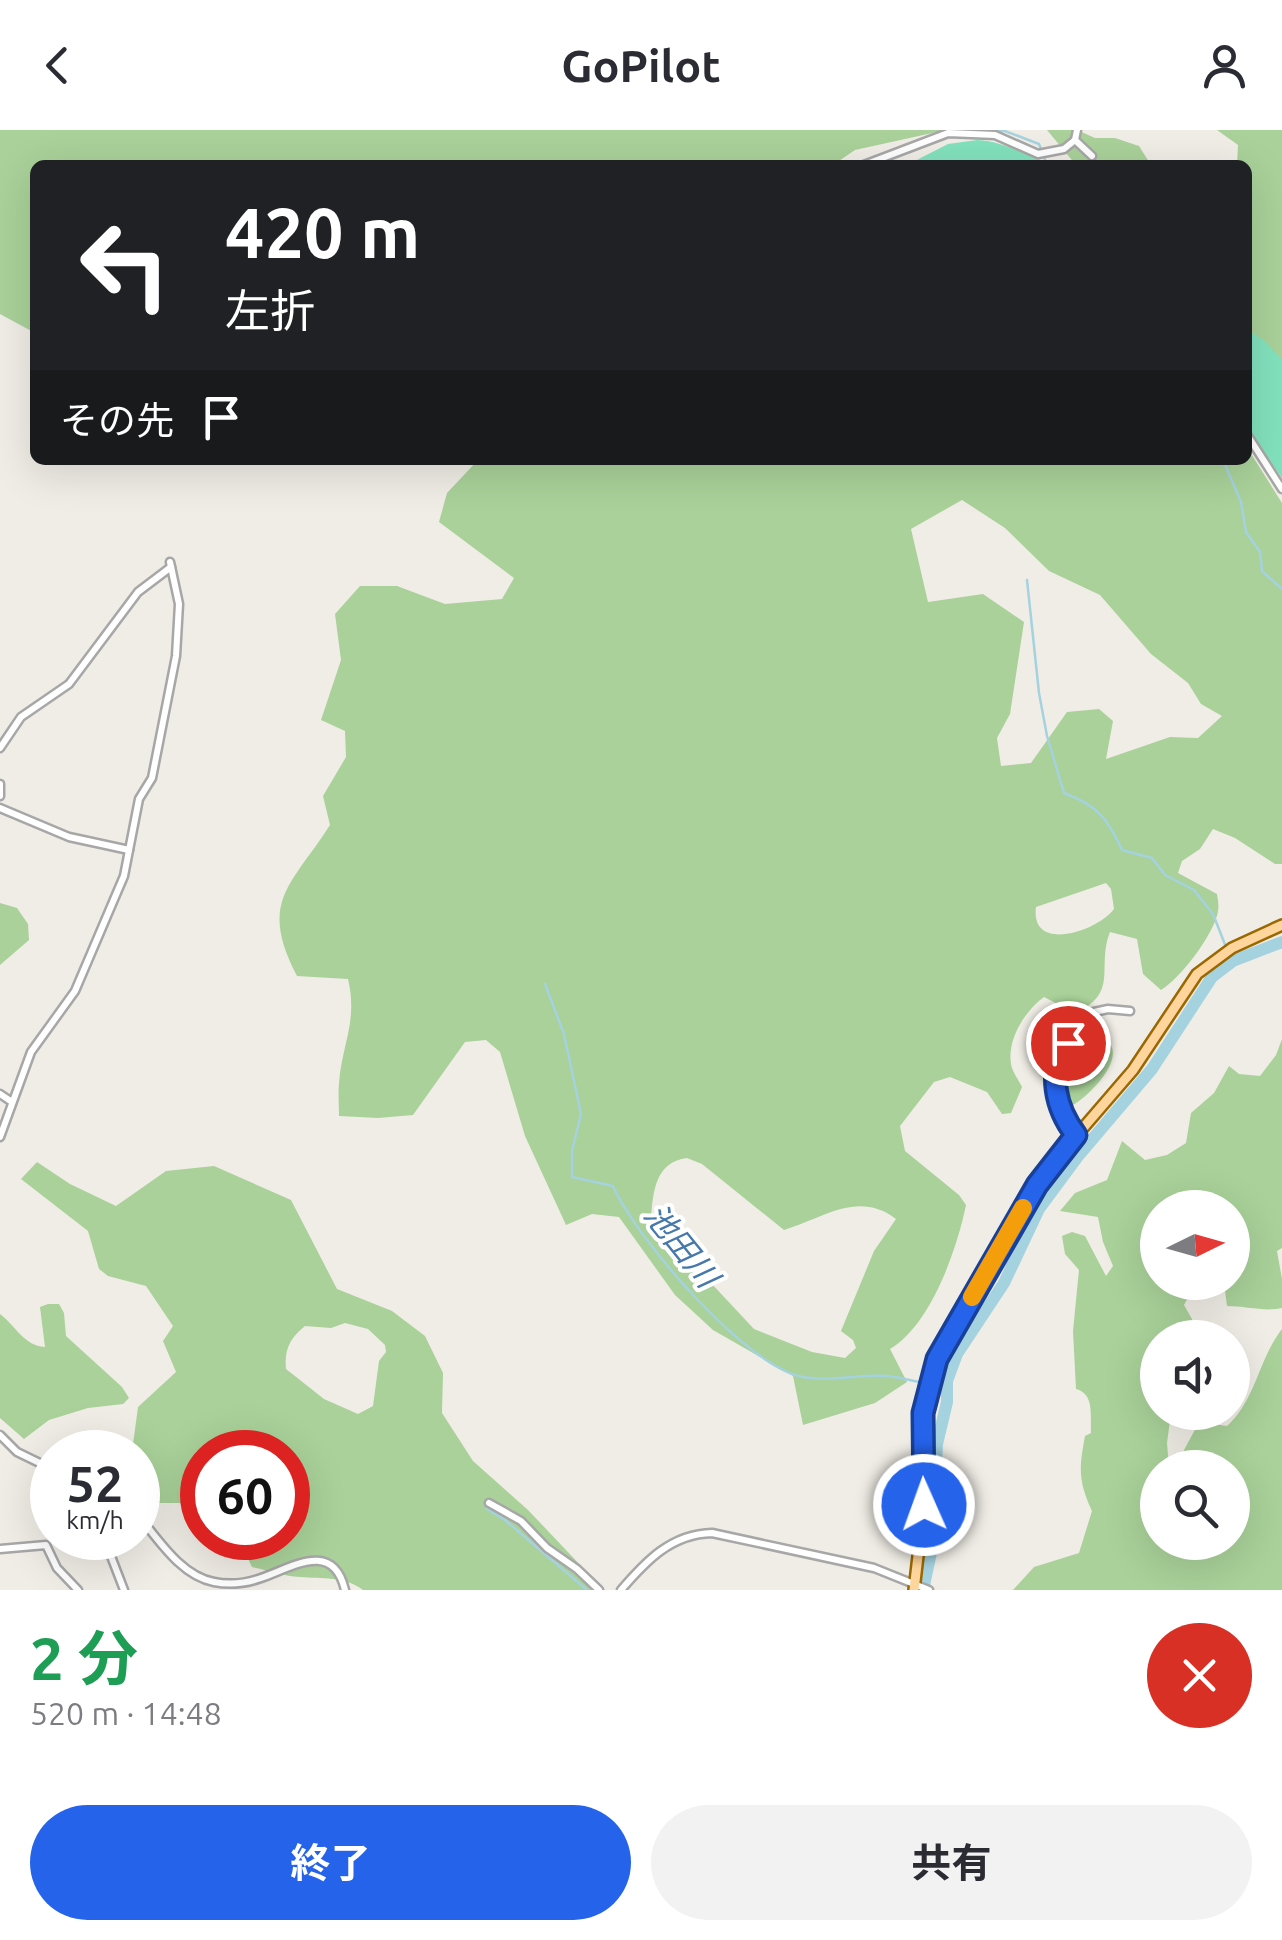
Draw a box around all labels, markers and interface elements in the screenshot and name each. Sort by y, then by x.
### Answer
icon: back [30,38,85,93]
icon: person [1197,38,1252,93]
text: GoPilot [561,40,721,91]
text: 420 m [225,193,420,271]
icon: left [60,200,190,330]
text: 左折 [225,285,315,336]
icon: arrive [194,390,249,445]
text: その先 [60,399,174,441]
pin [1026,1001,1111,1086]
icon: arrive [1041,1016,1096,1071]
north arrow [1140,1190,1250,1300]
map controls [1140,1190,1250,1560]
water label: 池田川 [638,1196,728,1296]
button: sound [1140,1320,1250,1430]
speed limit sign: 60 [180,1430,310,1560]
button: search [1140,1450,1250,1560]
position arrow [872,1453,976,1557]
text: 52 [67,1455,123,1511]
text: km/h [66,1506,124,1534]
button: close [1147,1623,1252,1728]
text: 2 分 [30,1624,138,1691]
text: 520 m · 14:48 [30,1695,222,1731]
button: 終了 [30,1805,631,1920]
button: 共有 [651,1805,1252,1920]

